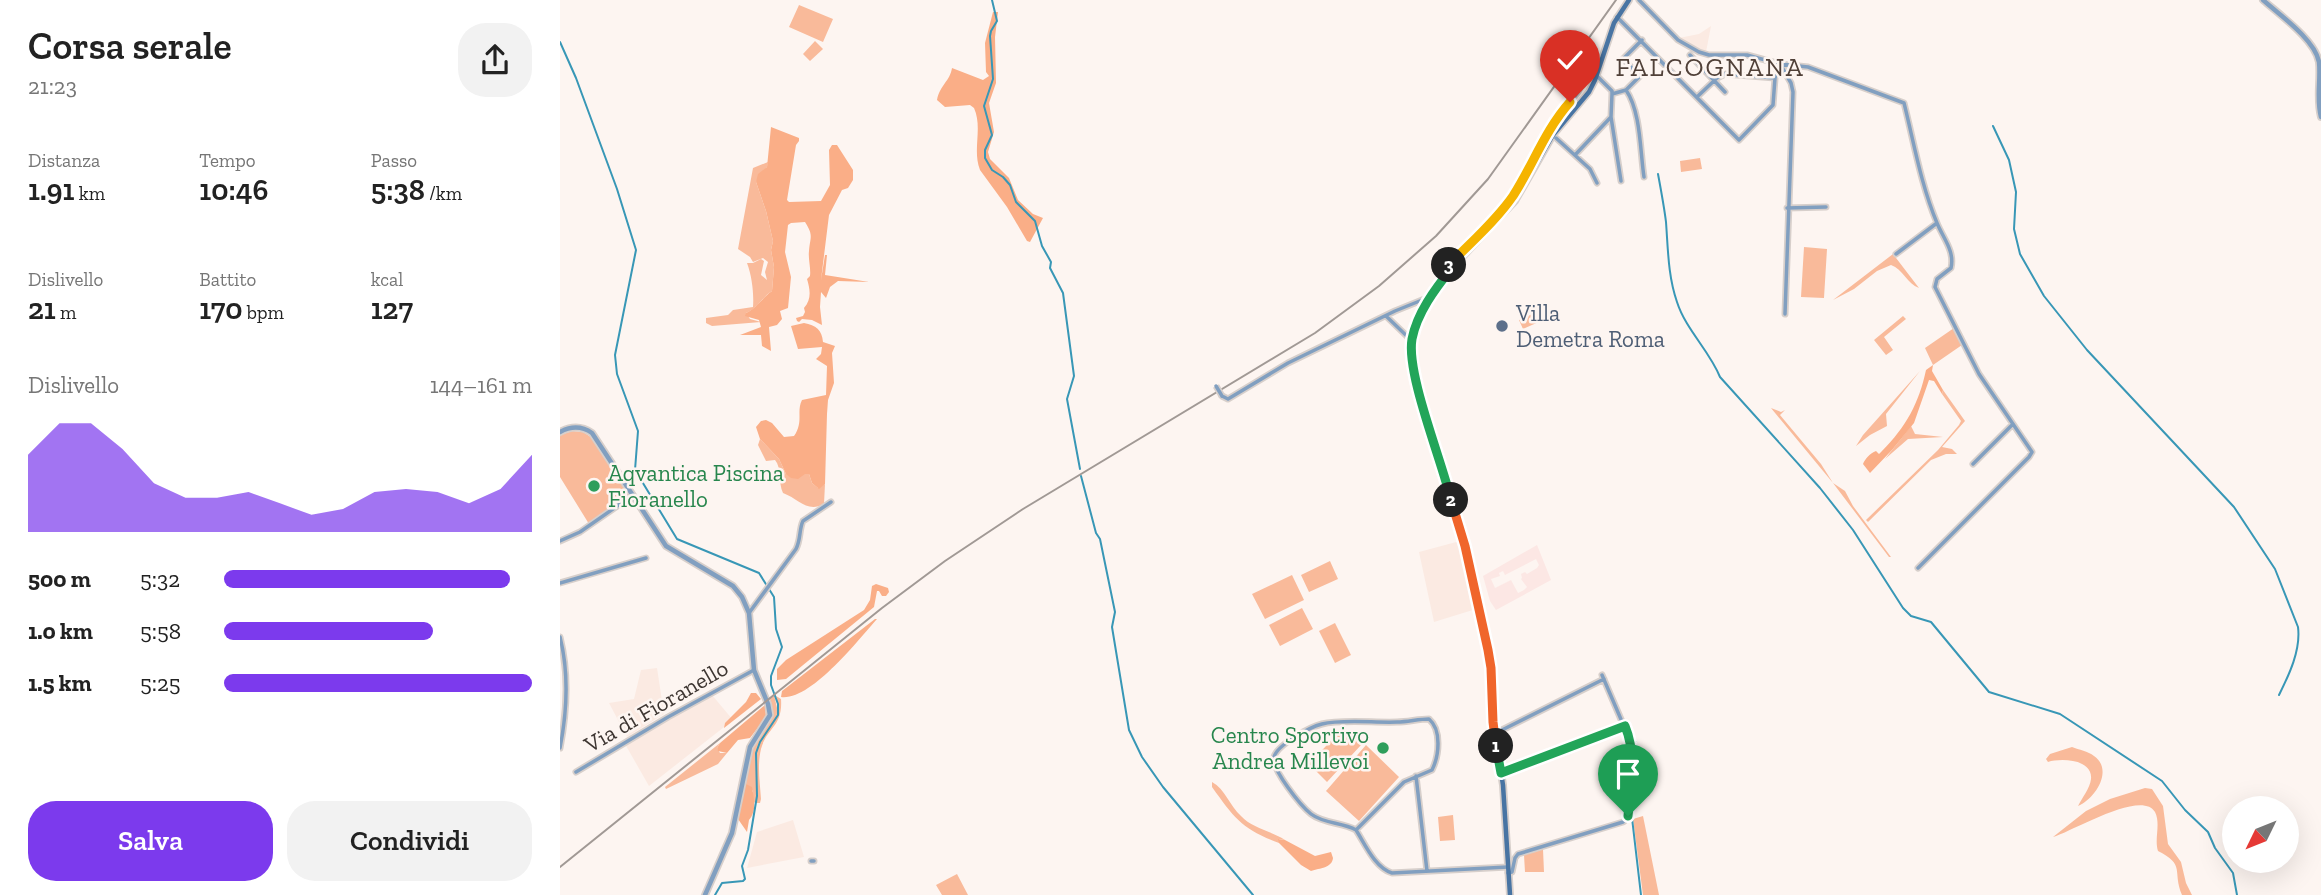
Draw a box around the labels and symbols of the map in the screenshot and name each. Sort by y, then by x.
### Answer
pin [1540,30,1600,102]
district label: FALCOGNANA [1615,51,1805,83]
pin: 3 [1432,247,1466,282]
place label: Villa Demetra Roma [1515,299,1665,353]
marker: Villa Demetra Roma [1494,318,1510,334]
place label: Aqvantica Piscina Fioranello [608,459,784,513]
marker: Aqvantica Piscina Fioranello [586,478,602,494]
pin: 2 [1434,482,1468,518]
street label: Via di Fioranello [578,654,733,759]
place label: Centro Sportivo Andrea Millevoi [1211,721,1369,775]
pin: 1 [1478,728,1514,764]
marker: Centro Sportivo Andrea Millevoi [1375,740,1391,756]
pin [1598,744,1658,816]
north arrow [2222,796,2300,873]

